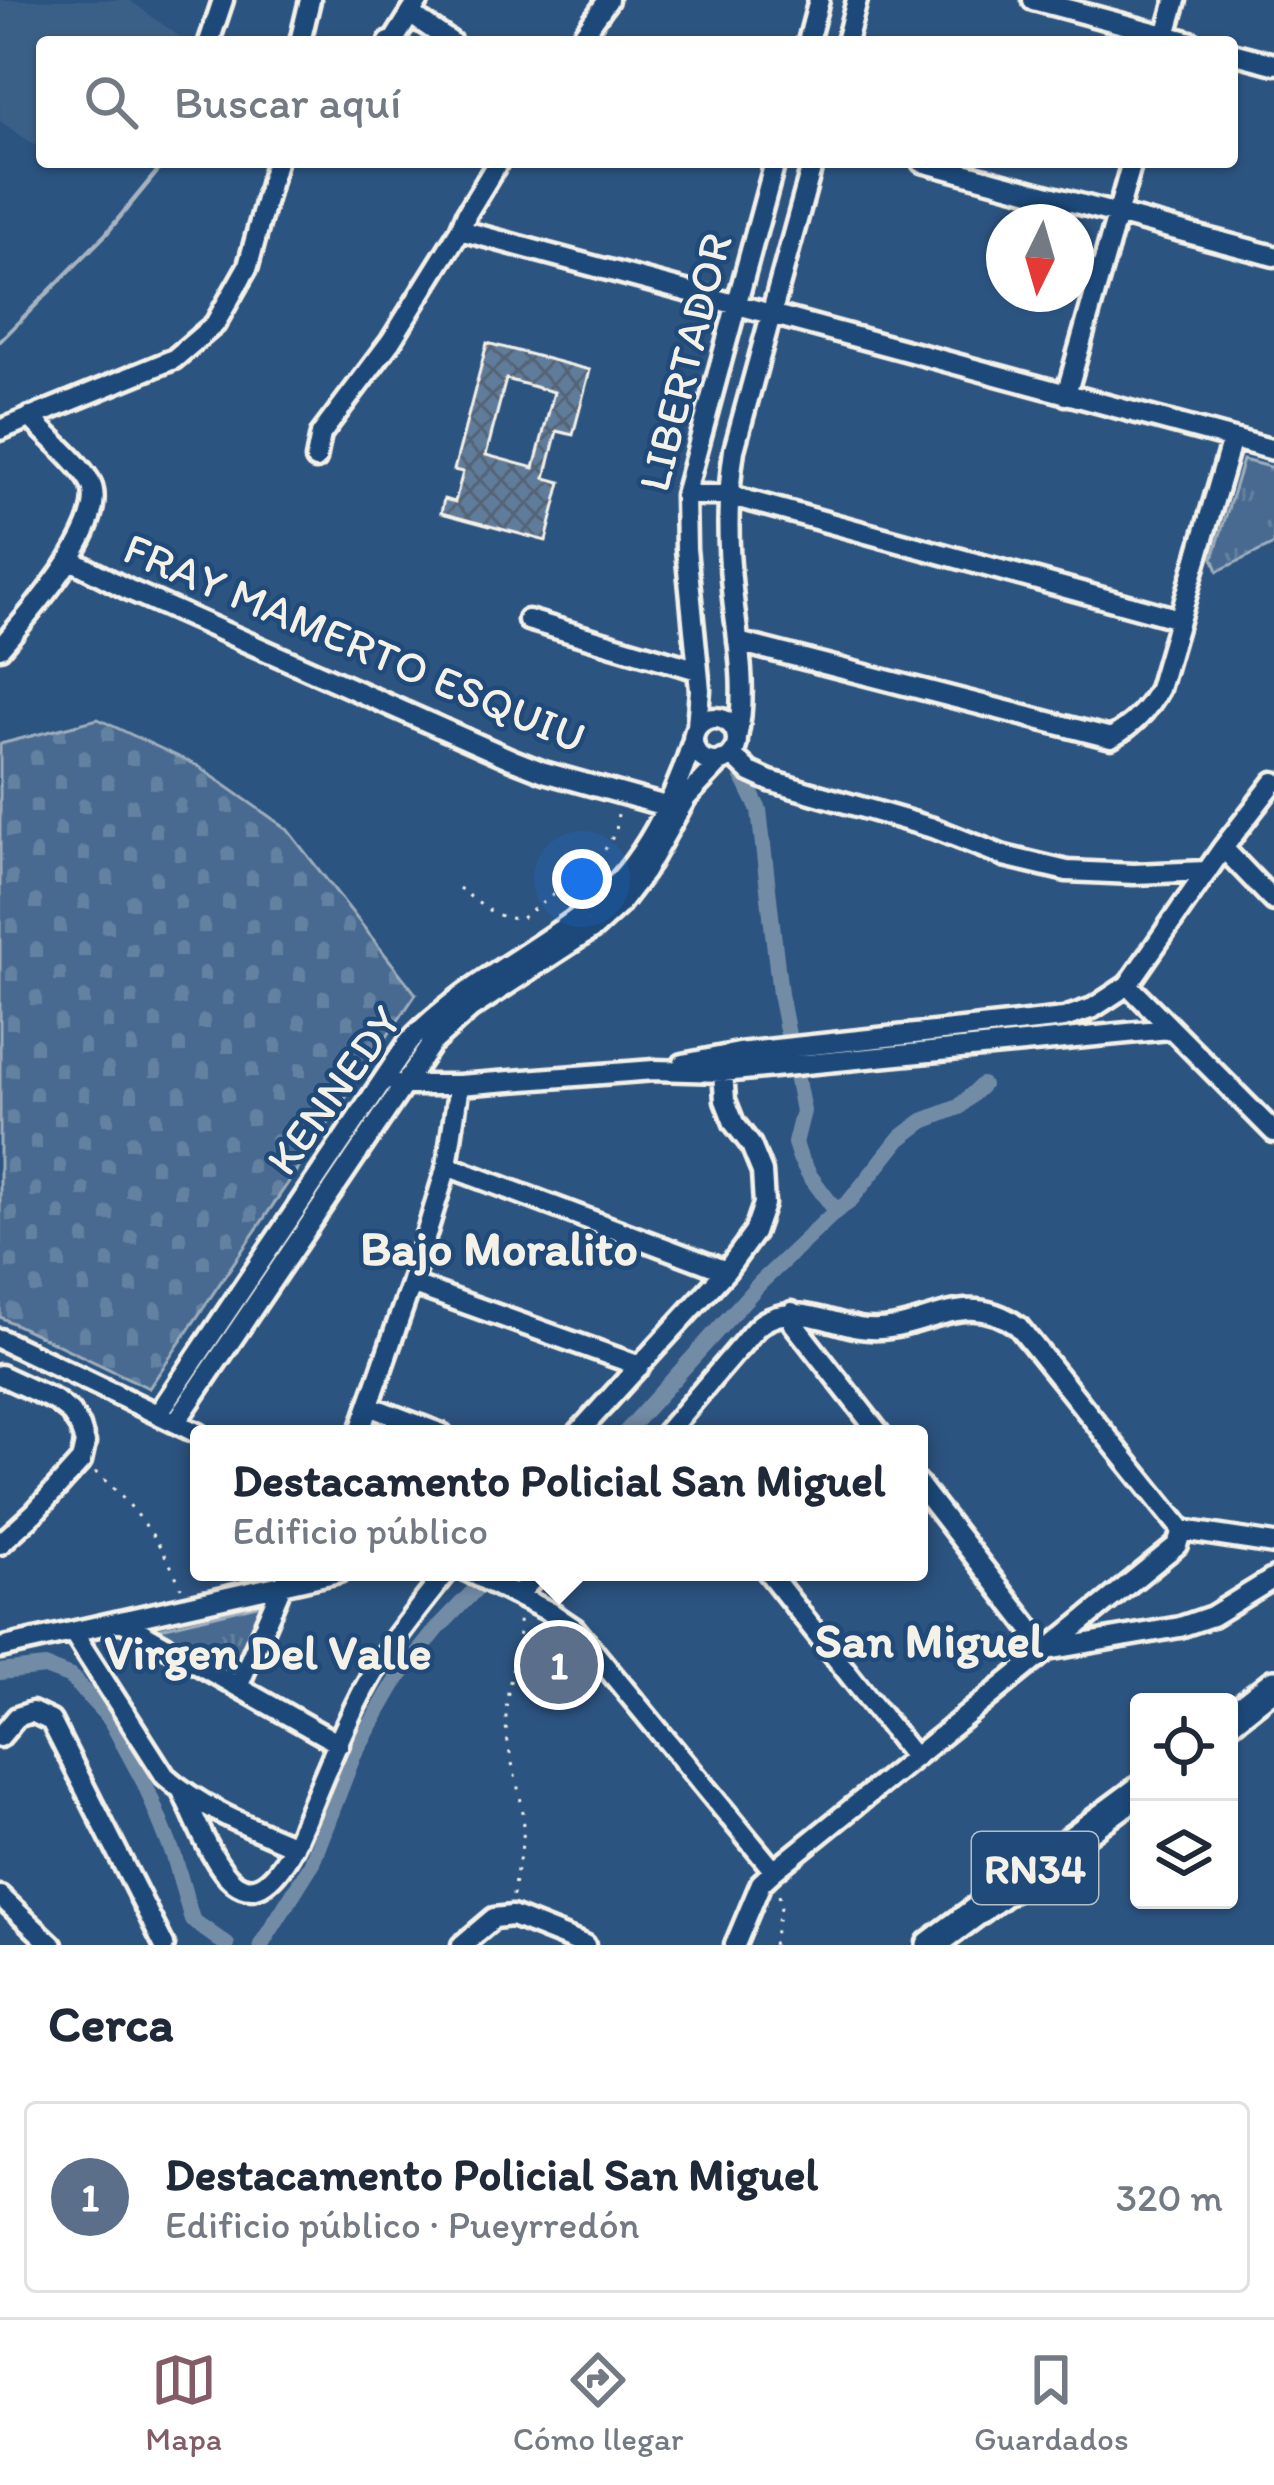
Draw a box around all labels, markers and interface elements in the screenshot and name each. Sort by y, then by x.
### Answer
search box [36,36,1238,168]
icon: search [78,69,144,135]
text: Buscar aquí [174,75,401,129]
north arrow [986,204,1094,312]
street label: LIBERTADOR [626,228,742,496]
street label: FRAY MAMERTO ESQUIU [116,520,594,764]
your location [552,849,612,909]
street label: KENNEDY [254,995,412,1185]
district label: Bajo Moralito [360,1219,638,1277]
popup [190,1425,928,1581]
text: Destacamento Policial San Miguel [232,1453,886,1507]
text: Edificio público [232,1507,488,1554]
district label: San Miguel [815,1611,1044,1669]
pin: 1 [520,1620,598,1710]
district label: Virgen Del Valle [104,1623,432,1681]
map controls [1130,1693,1238,1909]
button: locate [1130,1693,1238,1801]
button: layers [1130,1801,1238,1909]
road number: RN34 [972,1832,1098,1904]
text: Cerca [48,1993,174,2054]
text: Destacamento Policial San Miguel [165,2147,818,2201]
text: 1 [81,2174,99,2221]
text: 320 m [1116,2174,1223,2221]
text: Edificio público · Pueyrredón [165,2201,640,2248]
tab: Mapa [145,2347,222,2458]
tab: Cómo llegar [513,2347,684,2458]
tab: Guardados [974,2347,1129,2458]

